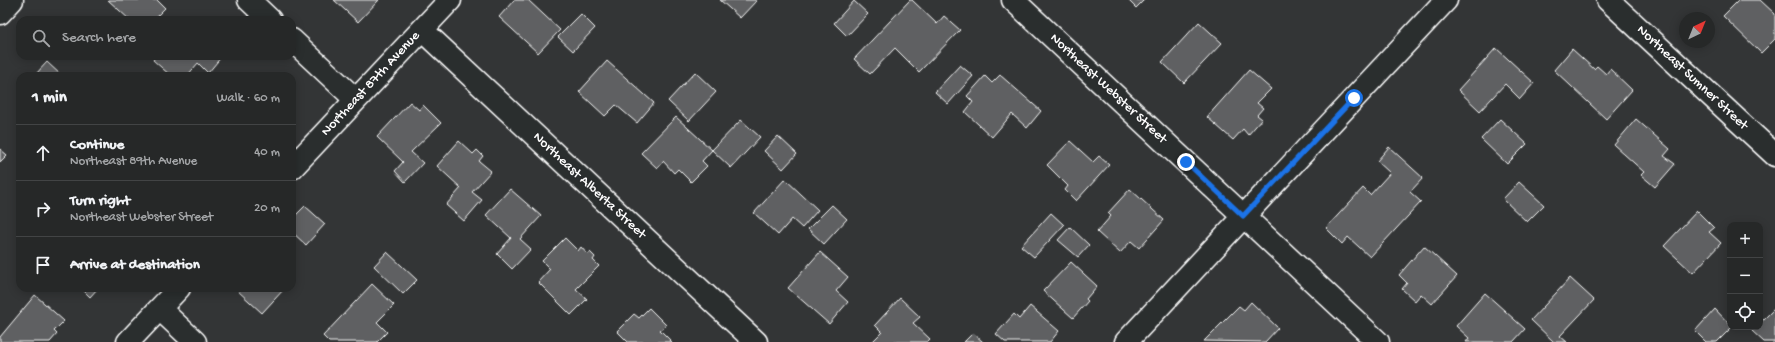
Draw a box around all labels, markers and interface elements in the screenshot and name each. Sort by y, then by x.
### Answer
north arrow [1679,12,1715,48]
search box [16,16,296,60]
street label: Northeast Sumner Street [1633,22,1752,135]
icon: search [30,27,52,49]
street label: Northeast 87th Avenue [318,27,425,140]
text: Search here [62,29,136,47]
street label: Northeast Webster Street [1046,30,1171,149]
text: 1 min [32,88,67,108]
route start [1345,89,1363,107]
text: Walk · 60 m [217,91,280,106]
street label: Northeast Alberta Street [529,129,650,244]
text: Continue [70,136,124,154]
icon: ahead [32,142,54,164]
text: 40 m [254,145,280,160]
route end [1177,153,1195,171]
text: Northeast 89th Avenue [70,154,197,169]
text: Turn right [70,192,130,210]
icon: right [32,198,54,220]
text: 20 m [254,201,280,216]
text: Northeast Webster Street [70,210,213,225]
map controls [1727,222,1763,330]
button: + [1727,222,1763,258]
icon: arrive [32,254,54,276]
text: Arrive at destination [70,256,200,274]
button: − [1727,258,1763,294]
button: locate [1727,294,1763,330]

